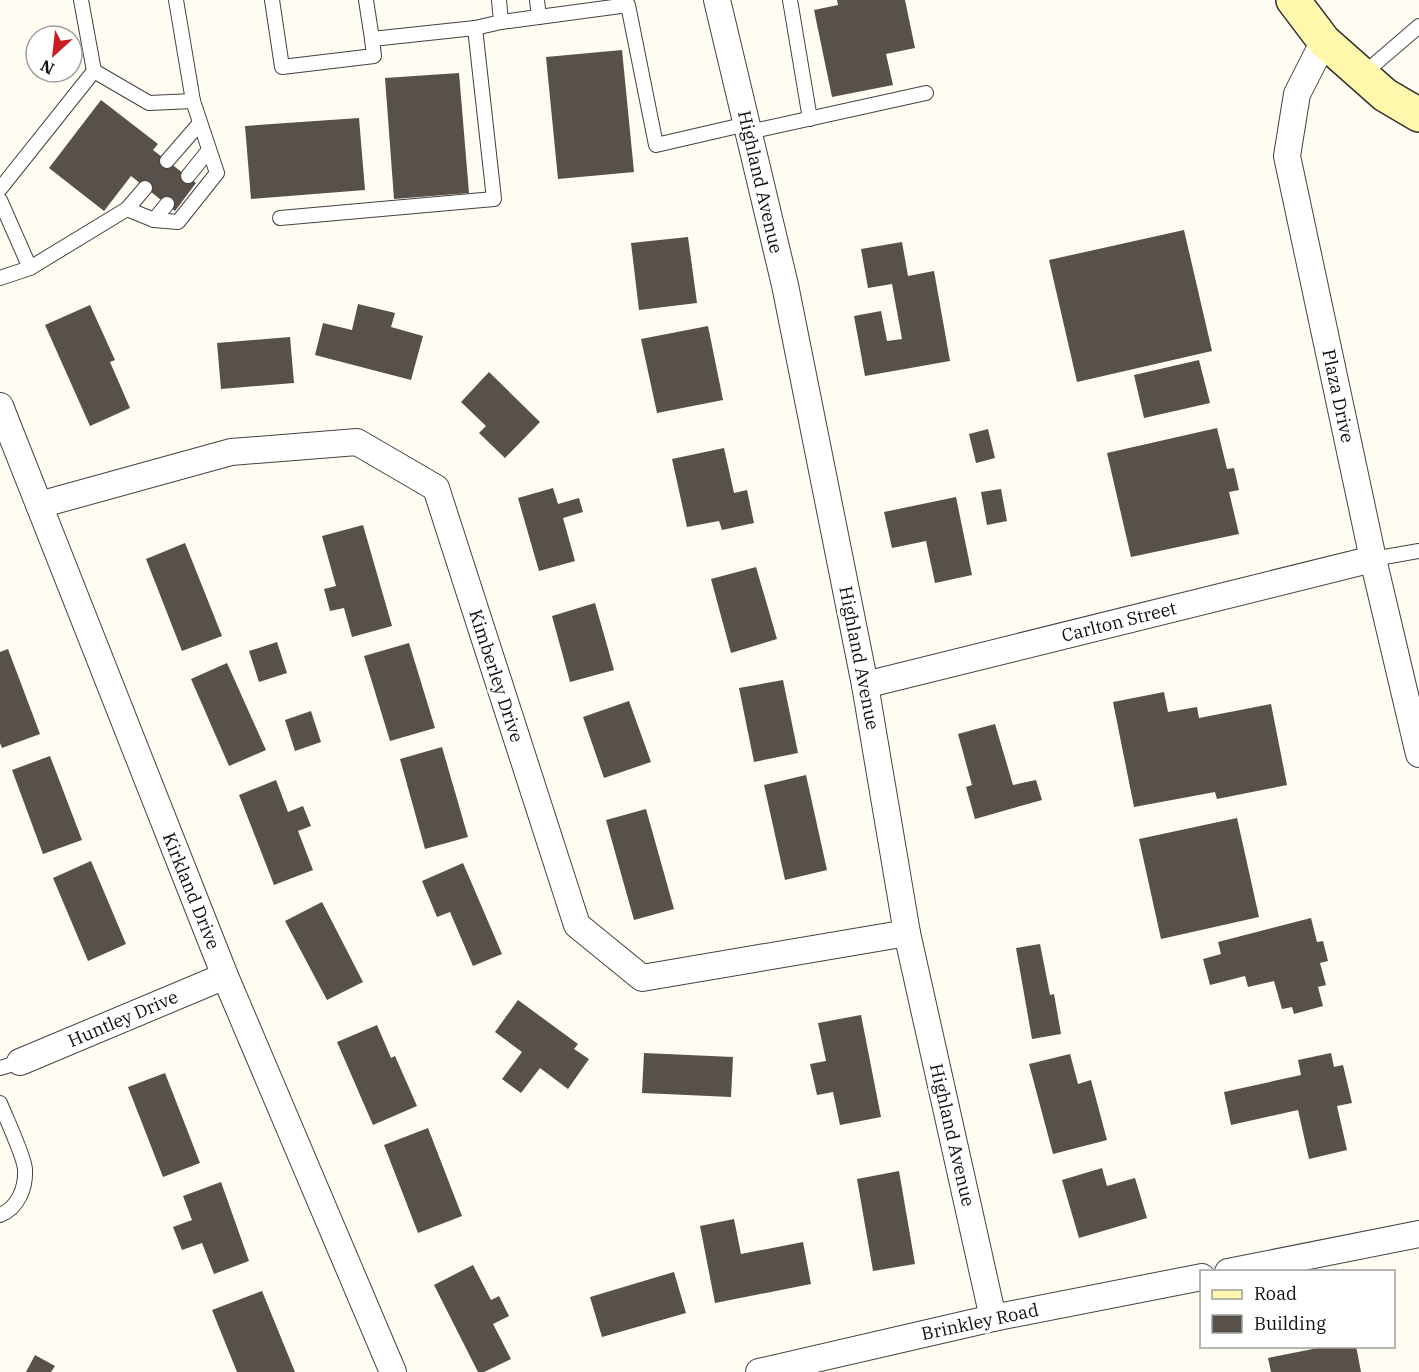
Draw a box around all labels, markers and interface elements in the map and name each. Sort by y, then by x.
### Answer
north arrow [24,24,84,84]
text: N [37,56,57,79]
street label: Highland Avenue [733,108,788,256]
street label: Plaza Drive [1317,347,1360,445]
street label: Highland Avenue [834,584,885,732]
street label: Carlton Street [1059,596,1179,647]
street label: Kimberley Drive [464,607,529,745]
street label: Kirkland Drive [158,829,225,953]
street label: Huntley Drive [64,985,181,1052]
street label: Highland Avenue [925,1061,980,1209]
legend [1200,1270,1395,1348]
text: Road [1254,1282,1297,1305]
street label: Brinkley Road [919,1298,1041,1345]
text: Building [1254,1312,1326,1335]

